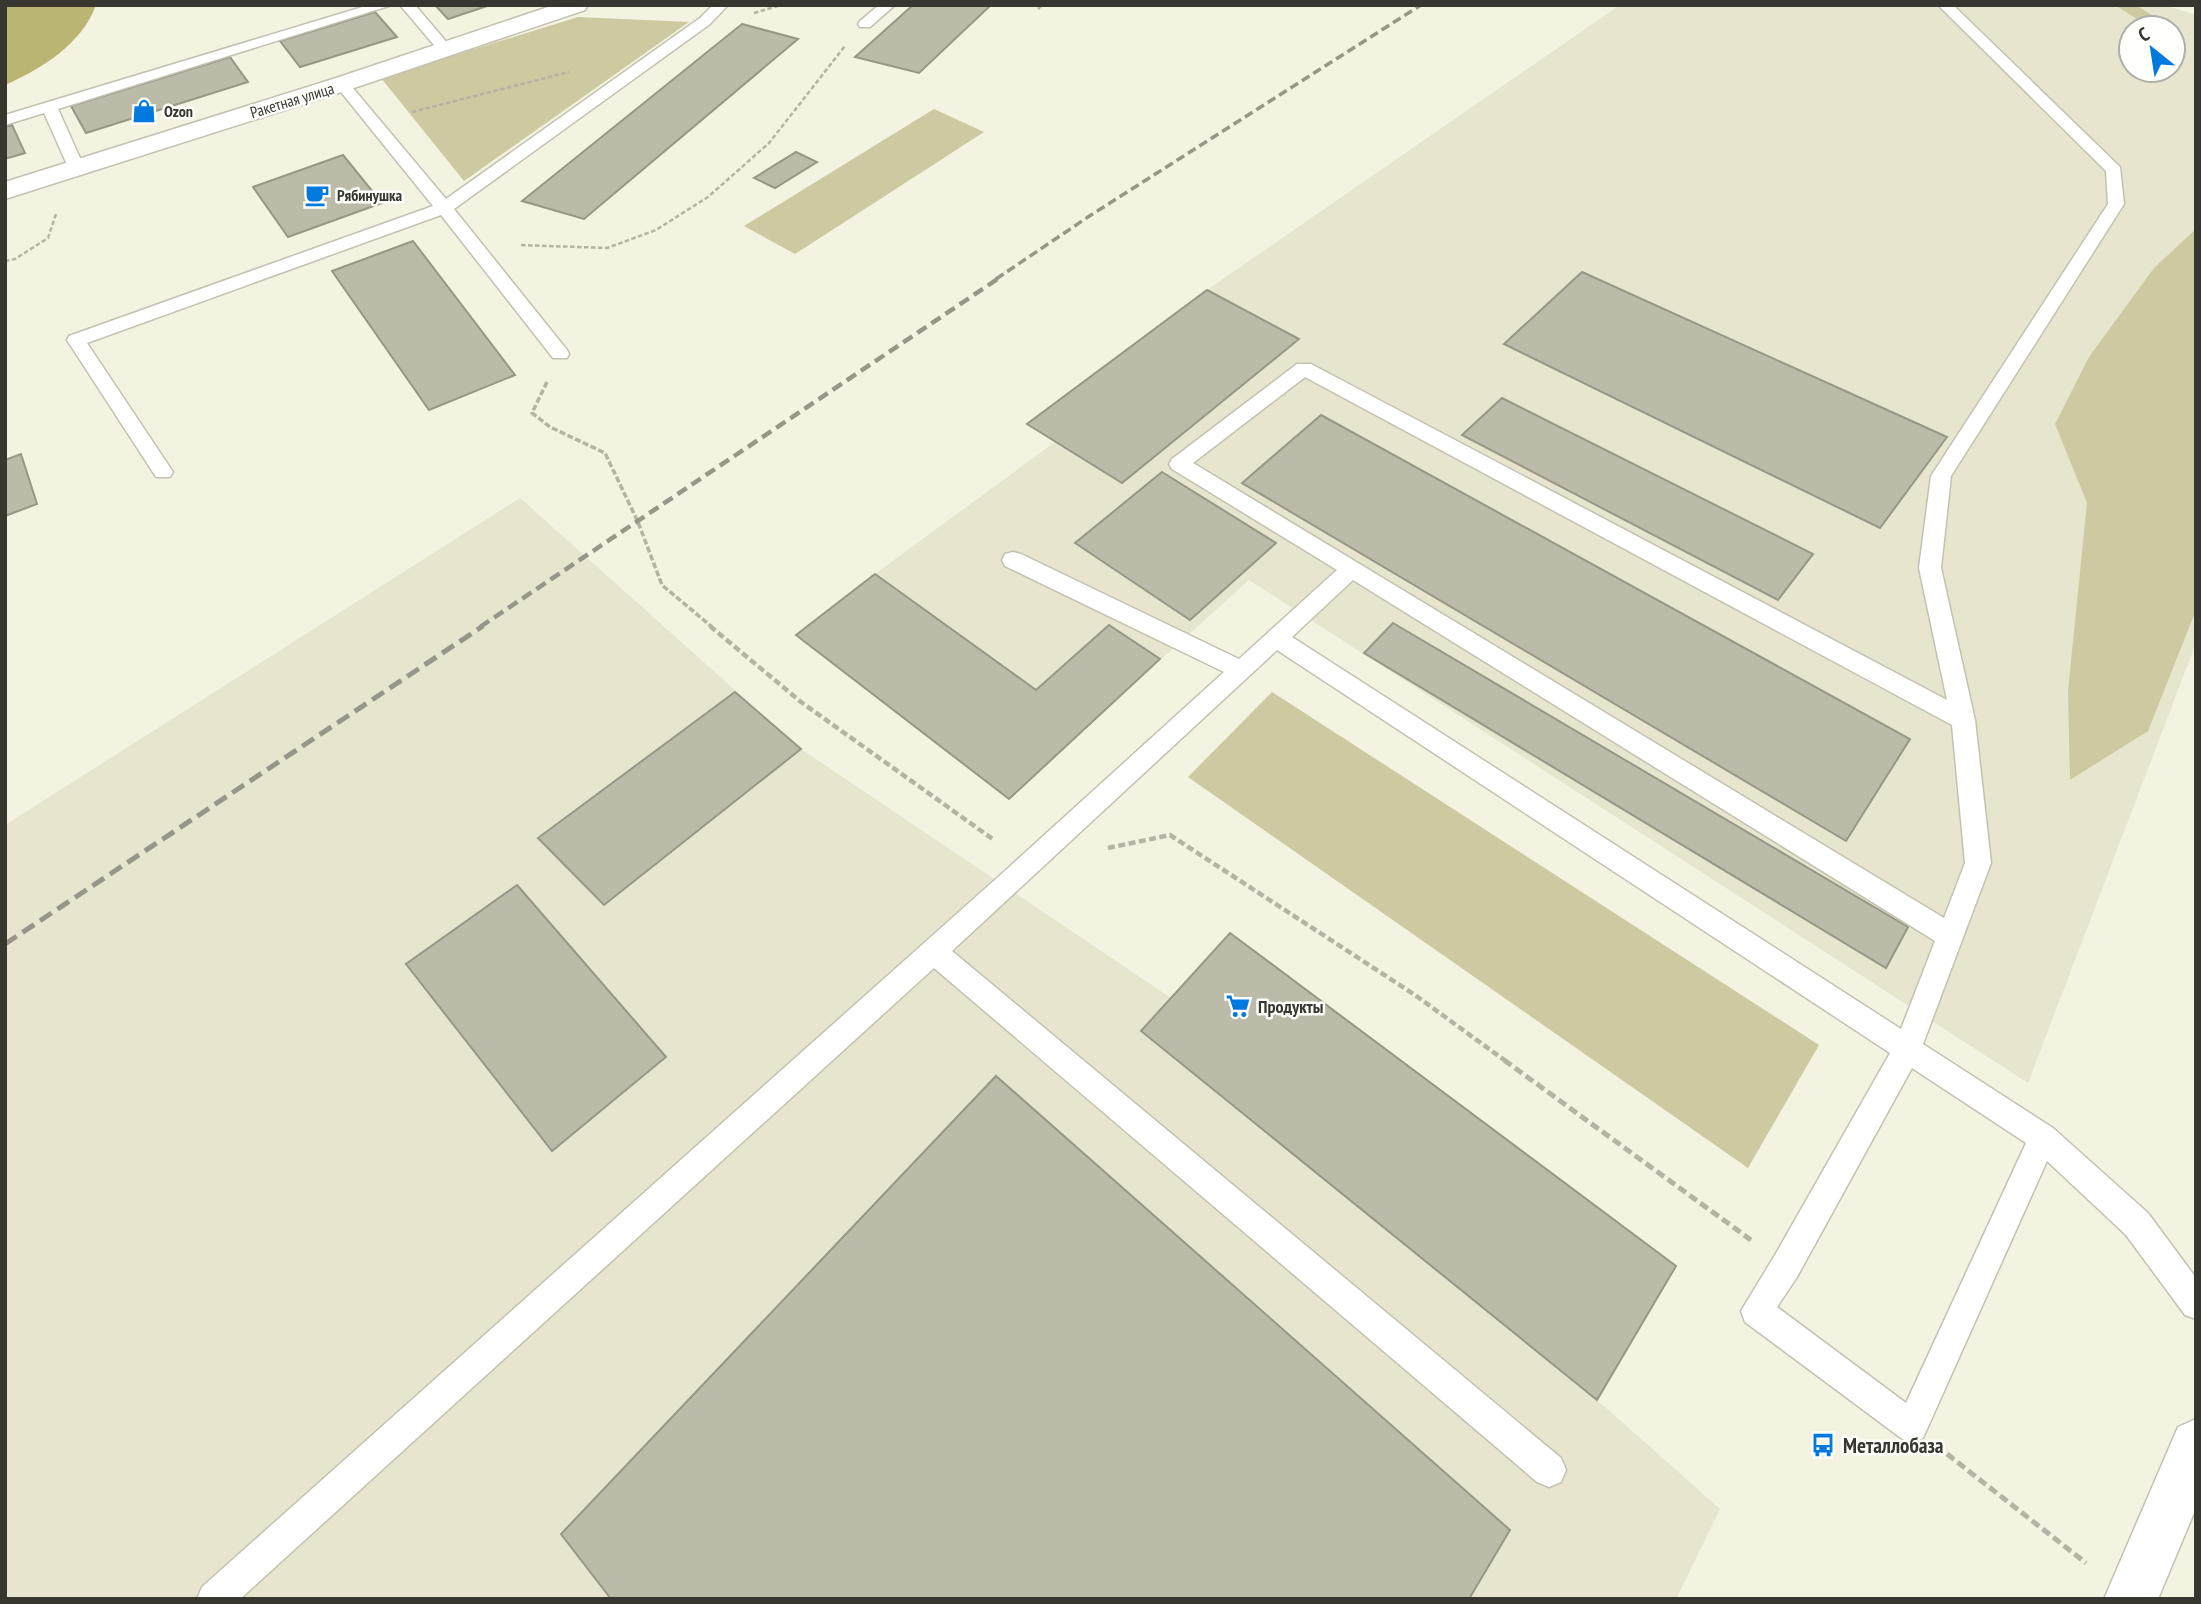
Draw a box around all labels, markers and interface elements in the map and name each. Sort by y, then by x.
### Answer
north arrow [2117,14,2187,84]
text: С [2134,22,2154,47]
street label: Ракетная улица [248,78,336,122]
shop icon: Ozon [130,97,158,125]
place label: Ozon [164,101,193,121]
cafe icon: Рябинушка [303,181,331,209]
place label: Рябинушка [337,185,403,205]
supermarket icon: Продукты [1224,992,1252,1020]
place label: Продукты [1258,995,1323,1018]
bus stop icon: Металлобаза [1809,1431,1837,1459]
place label: Металлобаза [1843,1432,1944,1459]

